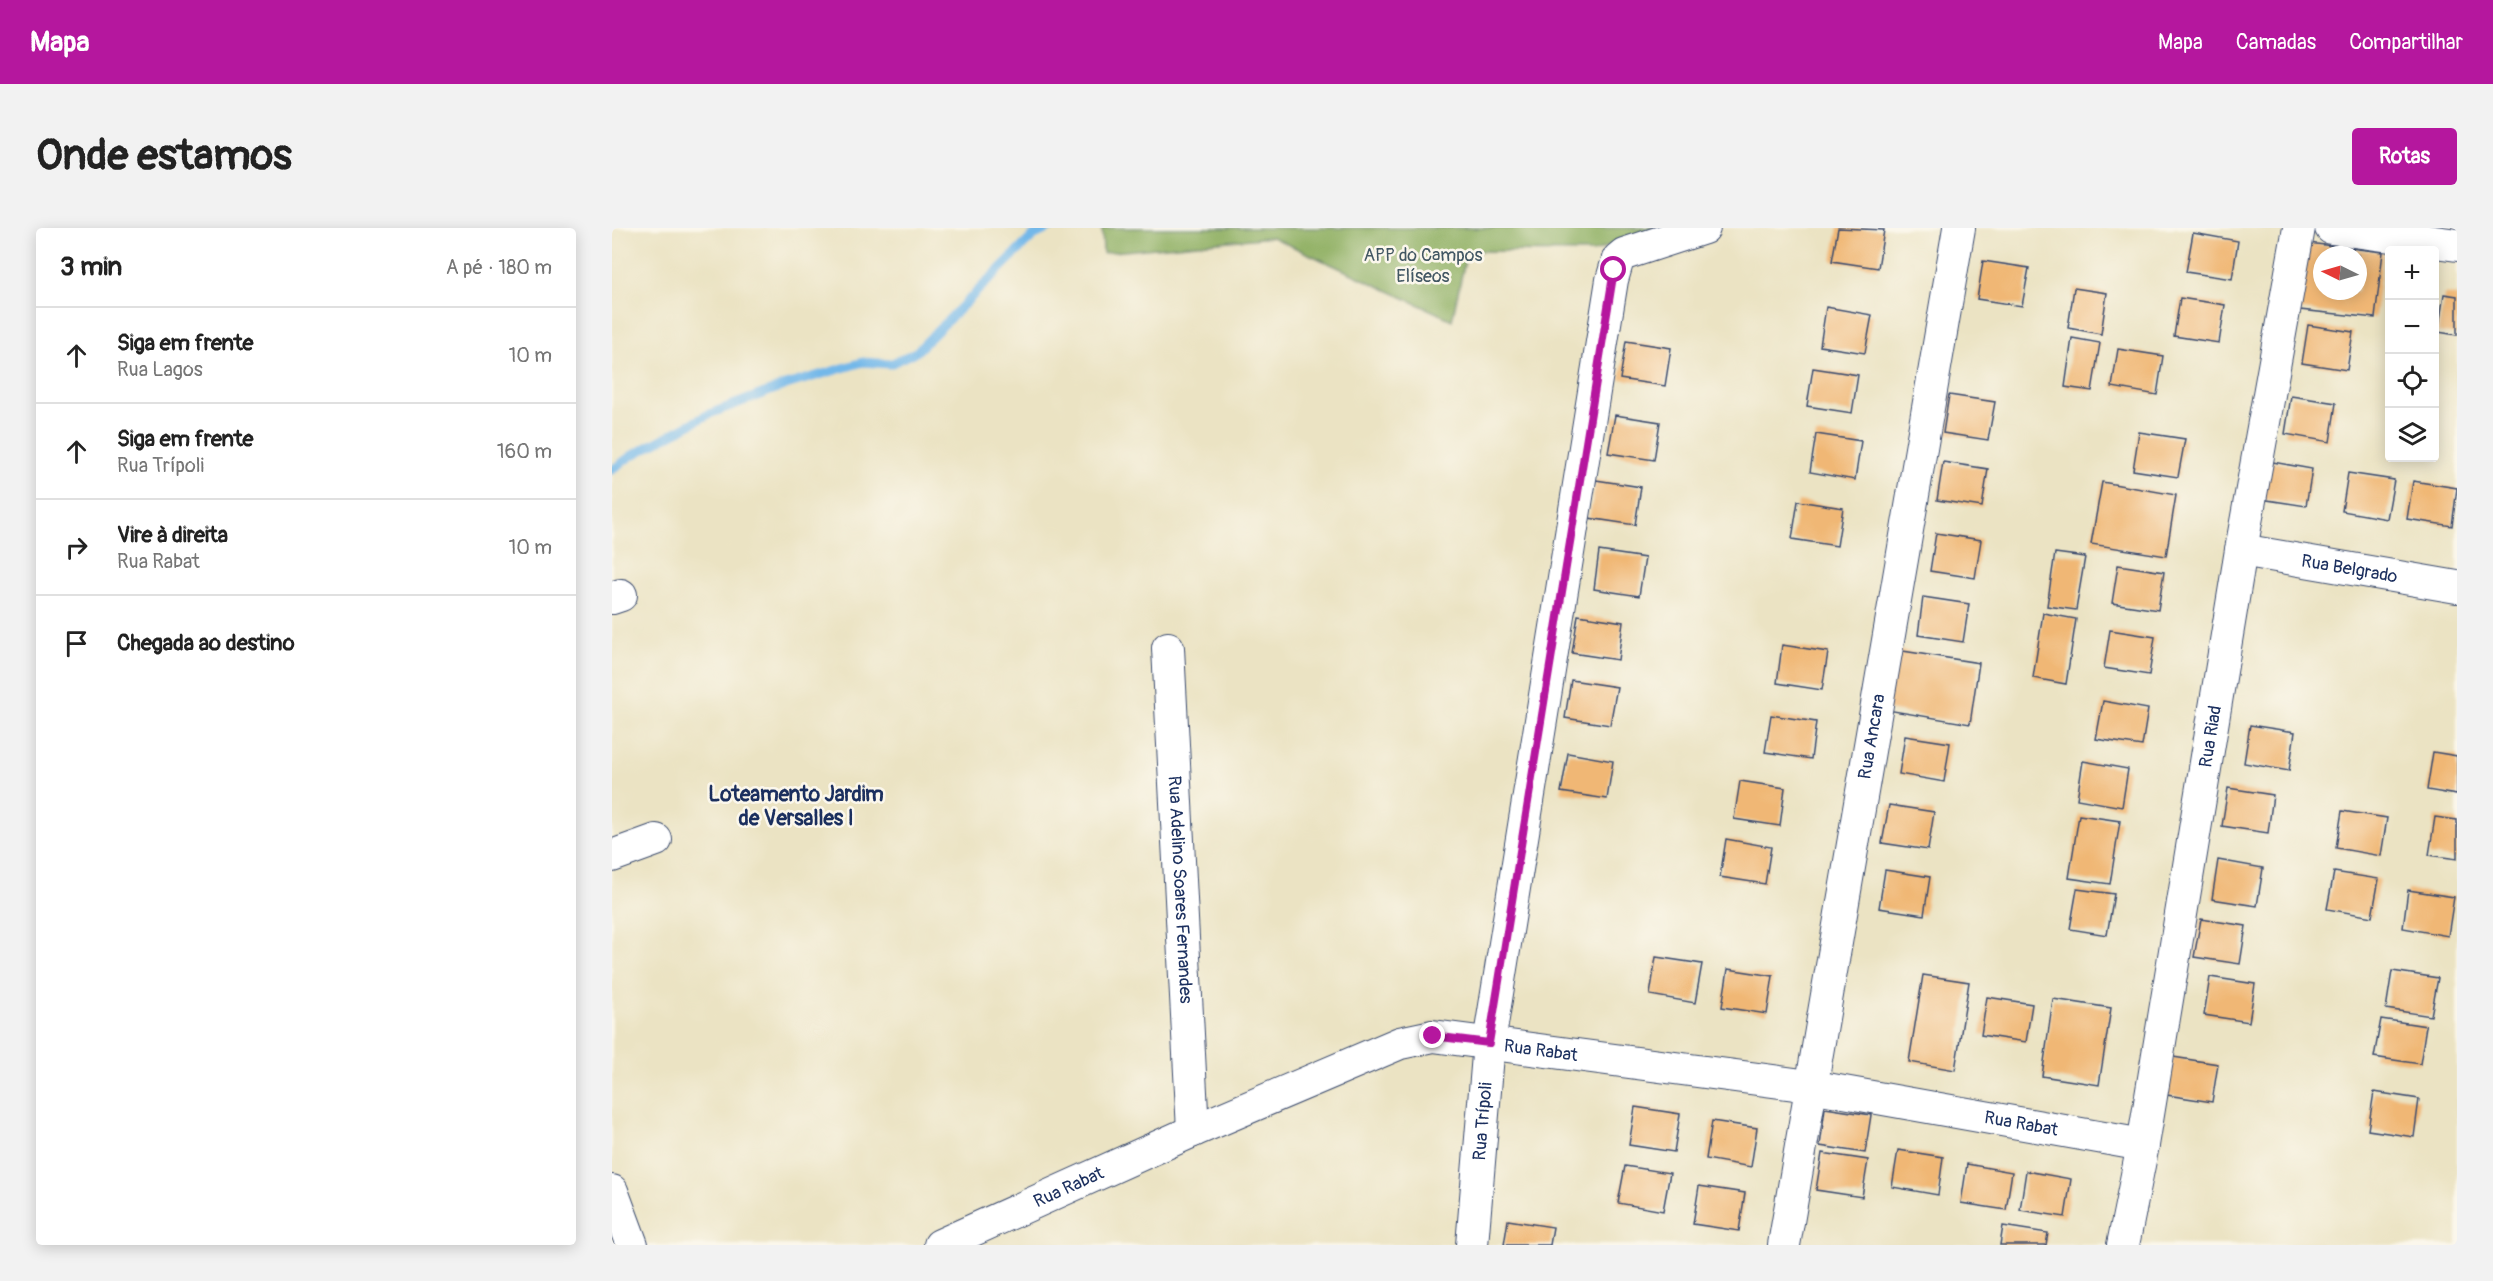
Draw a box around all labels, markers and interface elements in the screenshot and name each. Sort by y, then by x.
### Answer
text: Mapa [30,25,89,60]
text: Mapa [2158,29,2203,56]
text: Camadas [2236,29,2316,56]
text: Compartilhar [2349,29,2463,56]
button: Rotas [2352,128,2457,185]
text: Onde estamos [36,130,292,182]
park label: APP do Campos Elíseos [1363,244,1483,288]
north arrow [2313,246,2367,300]
map controls [2385,246,2439,462]
button: + [2385,246,2439,300]
text: 3 min [60,251,122,283]
text: A pé · 180 m [446,255,552,280]
route start [1600,256,1626,282]
button: − [2385,300,2439,354]
text: Siga em frente [117,329,253,357]
icon: ahead [60,339,93,372]
text: 10 m [508,343,552,368]
button: locate [2385,354,2439,408]
text: Rua Lagos [117,357,203,382]
button: layers [2385,408,2439,462]
text: Siga em frente [117,425,253,453]
icon: ahead [60,435,93,468]
text: 160 m [497,439,552,464]
text: Rua Trípoli [117,453,204,478]
text: Vire à direita [117,521,228,549]
icon: right [60,531,93,564]
text: 10 m [508,535,552,560]
text: Rua Rabat [117,549,200,574]
street label: Rua Belgrado [2300,550,2399,589]
icon: arrive [60,627,93,660]
text: Chegada ao destino [117,629,295,657]
street label: Rua Ancara [1853,692,1891,781]
street label: Rua Riad [2194,704,2227,769]
street label: Rua Adelino Soares Fernandes [1163,775,1197,1004]
district label: Loteamento Jardim de Versalles I [708,781,884,832]
route end [1419,1022,1445,1048]
street label: Rua Rabat [1502,1035,1580,1067]
street label: Rua Trípoli [1468,1081,1498,1162]
street label: Rua Rabat [1982,1106,2061,1142]
street label: Rua Rabat [1030,1161,1108,1213]

